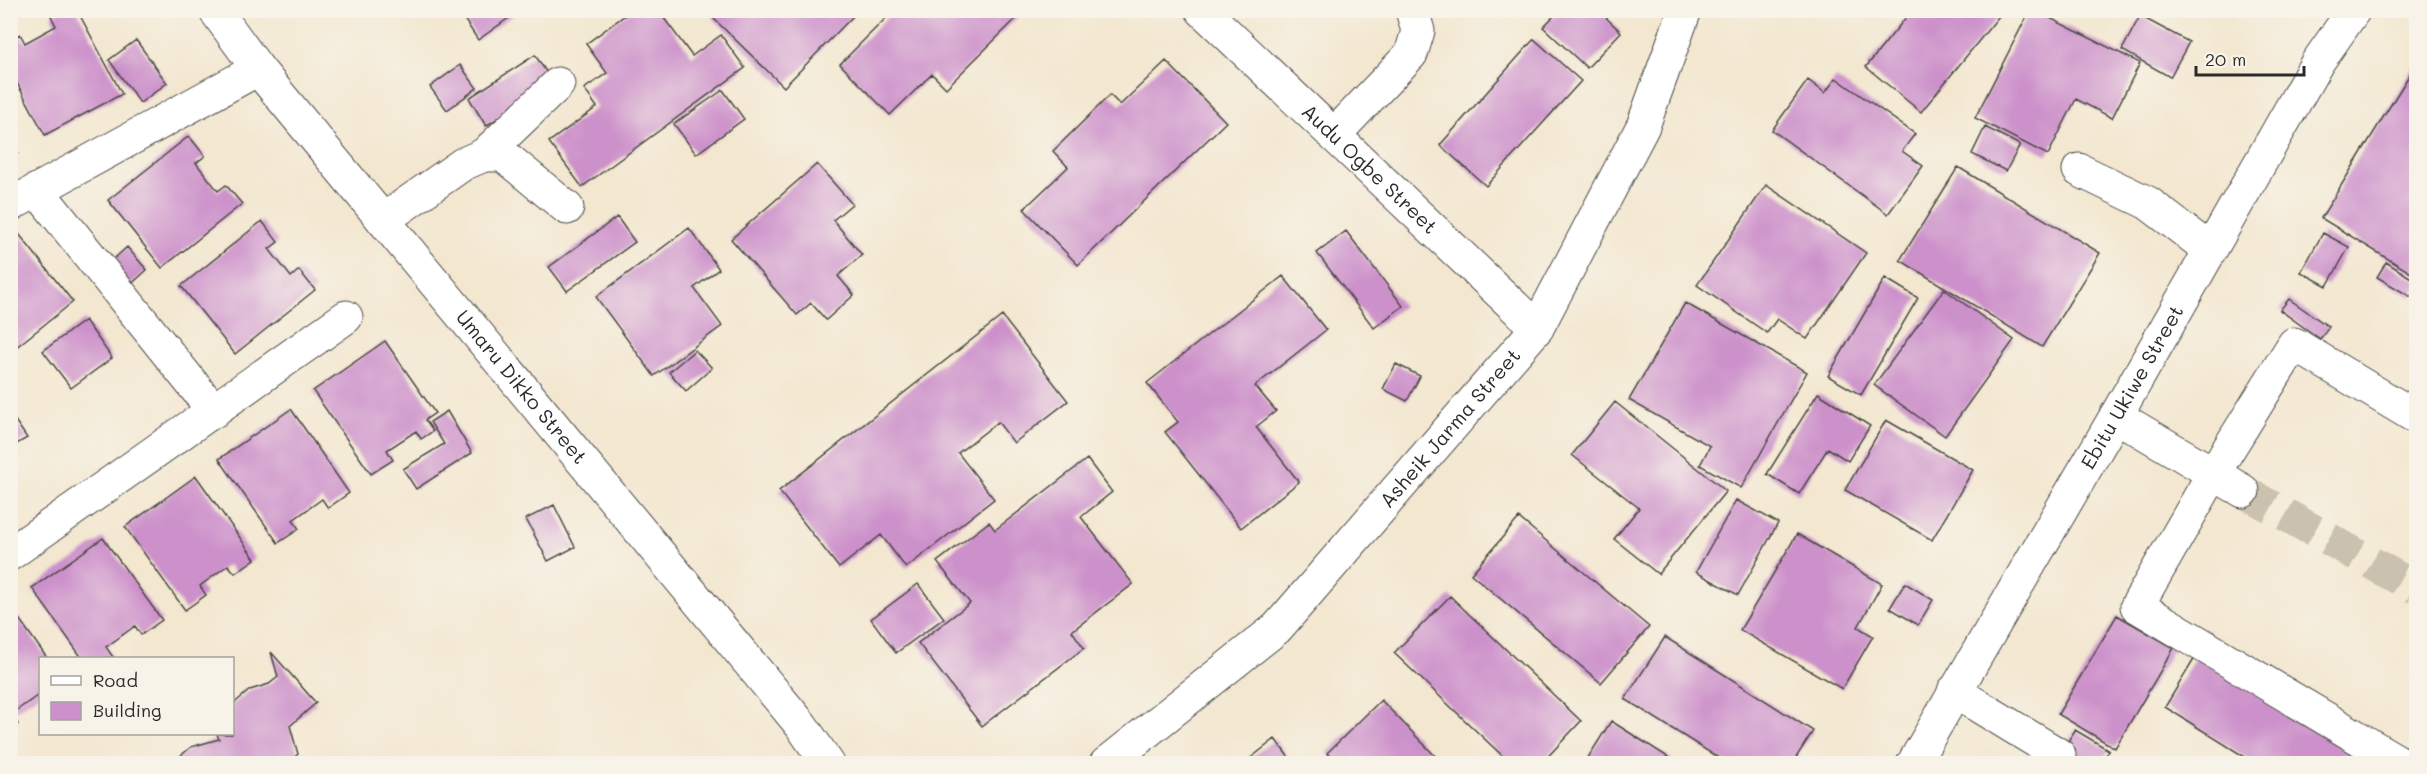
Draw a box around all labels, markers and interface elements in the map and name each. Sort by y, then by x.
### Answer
scale bar [2196,39,2304,77]
text: 20 m [2205,47,2246,71]
street label: Audu Ogbe Street [1297,98,1444,239]
street label: Ebitu Ukiwe Street [2074,300,2189,473]
street label: Umaru Dikko Street [451,304,593,469]
street label: Asheik Jarma Street [1373,342,1526,512]
legend [39,657,234,735]
text: Road [93,668,138,692]
text: Building [93,698,161,722]

